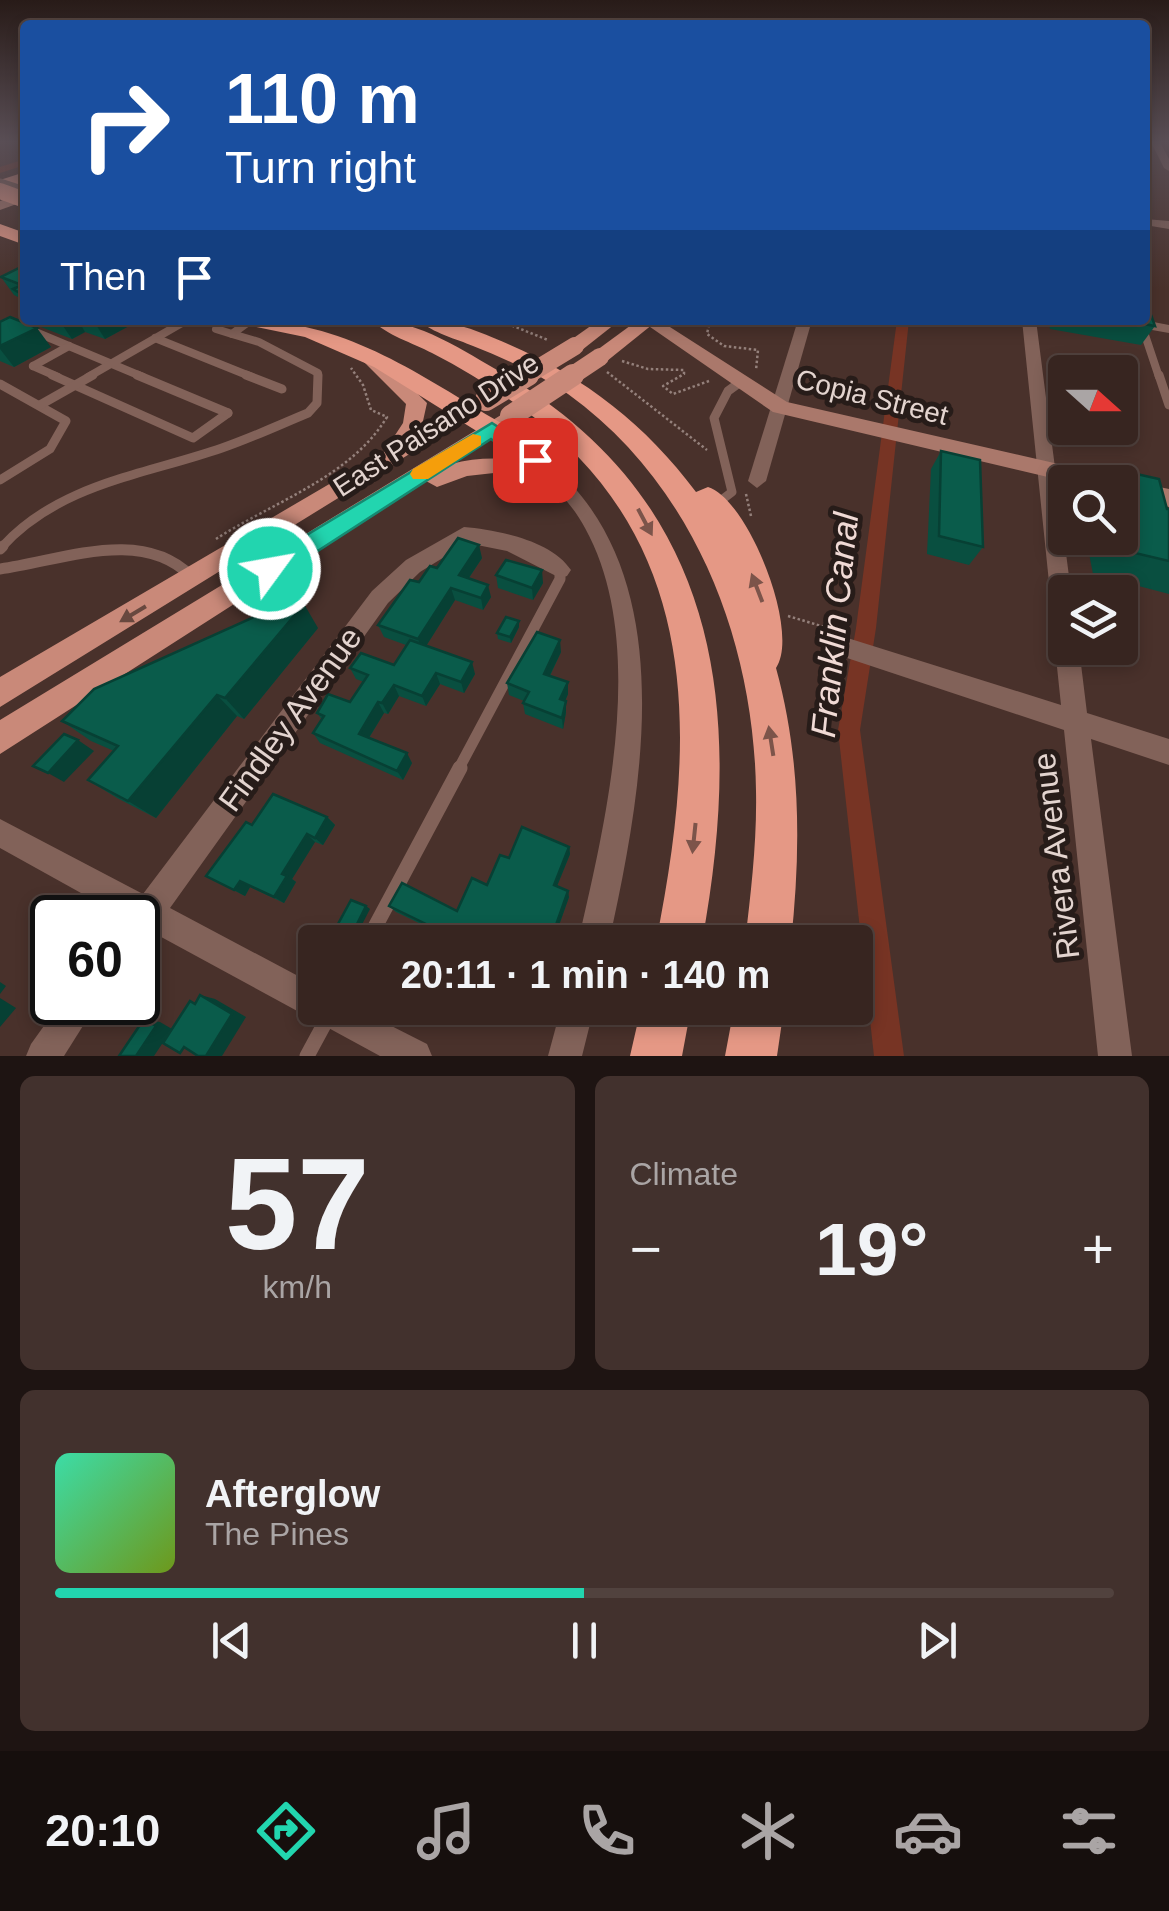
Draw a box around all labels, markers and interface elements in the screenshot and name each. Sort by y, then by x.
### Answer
icon: right [60,60,190,190]
text: 110 m [225,60,420,138]
text: Turn right [225,142,416,193]
icon: arrive [167,250,222,305]
text: Then [60,256,147,298]
street label: East Paisano Drive [328,347,544,503]
north arrow [1048,355,1138,445]
map controls [1048,355,1138,665]
street label: Copia Street [793,363,951,431]
pin [493,418,578,503]
icon: arrive [508,433,563,488]
button: search [1048,465,1138,555]
one-way arrow [636,508,653,537]
water label: Franklin Canal [803,510,865,739]
position arrow [218,517,322,621]
one-way arrow [749,573,764,603]
button: layers [1048,575,1138,665]
one-way arrow [119,605,147,622]
street label: Findley Avenue [211,620,369,818]
one-way arrow [763,725,779,756]
street label: Rivera Avenue [1025,751,1087,961]
one-way arrow [686,823,702,854]
speed limit sign: 60 [30,895,160,1025]
text: 20:11 · 1 min · 140 m [401,954,770,996]
text: 57 [225,1131,370,1277]
text: Climate [630,1156,738,1192]
text: 19° [815,1207,928,1291]
text: − [630,1218,662,1280]
text: + [1082,1218,1114,1280]
text: km/h [263,1269,332,1305]
text: Afterglow [205,1473,380,1515]
text: The Pines [205,1516,349,1552]
icon: previous [204,1613,259,1668]
icon: pause [557,1613,612,1668]
icon: next [910,1613,965,1668]
icon: directions [251,1796,321,1866]
icon: music [411,1796,481,1866]
icon: phone [572,1796,642,1866]
icon: climate [733,1796,803,1866]
icon: car [893,1796,963,1866]
icon: filters [1054,1796,1124,1866]
text: 20:10 [45,1805,160,1856]

